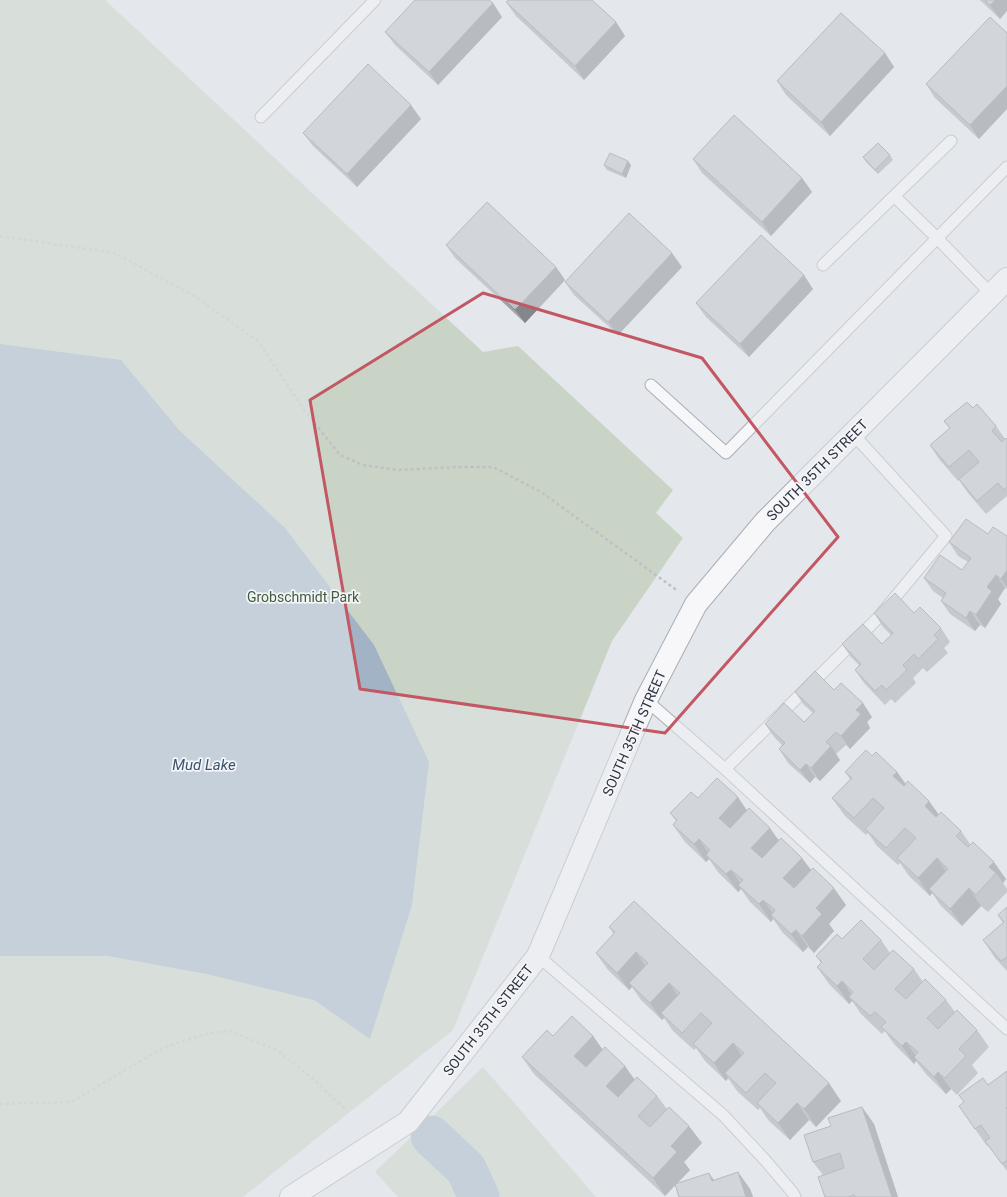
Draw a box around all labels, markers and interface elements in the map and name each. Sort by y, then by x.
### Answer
street label: SOUTH 35TH STREET [763,416,871,524]
park label: Grobschmidt Park [247,589,360,605]
street label: SOUTH 35TH STREET [599,667,669,798]
water label: Mud Lake [172,756,236,774]
street label: SOUTH 35TH STREET [440,961,537,1079]

